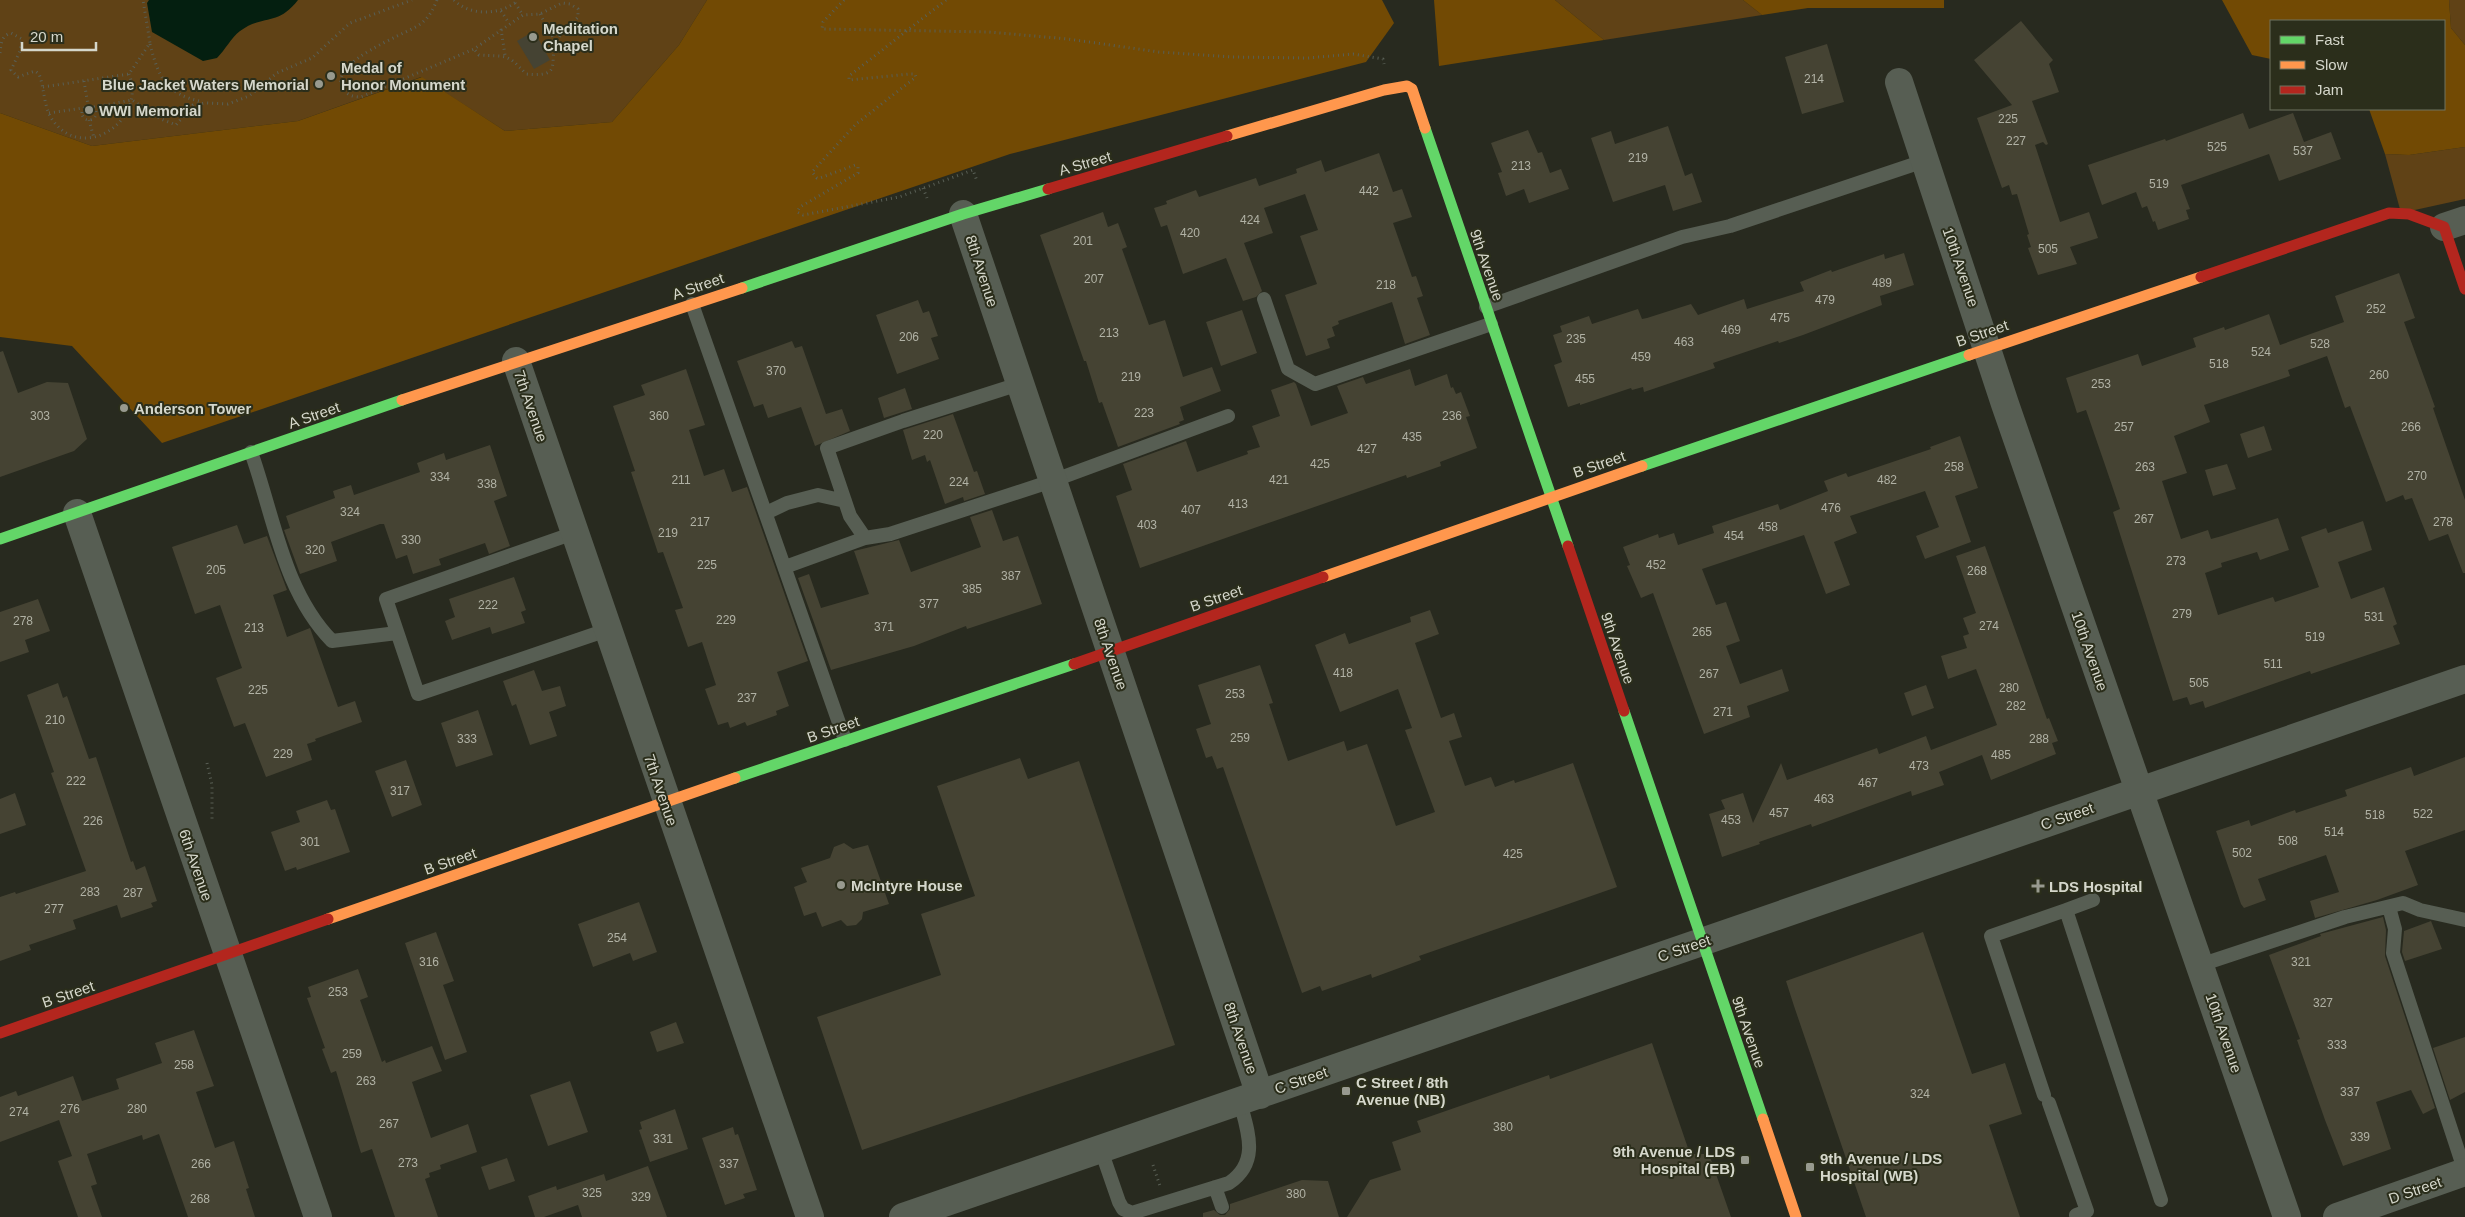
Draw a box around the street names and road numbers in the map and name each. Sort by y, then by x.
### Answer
street label: A Street [1057,147,1114,179]
street label: 10th Avenue [1939,225,1983,309]
street label: 9th Avenue [1467,227,1507,303]
street label: 8th Avenue [962,233,1002,309]
street label: A Street [670,269,727,303]
street label: B Street [1954,316,2011,350]
street label: 7th Avenue [511,368,551,444]
street label: A Street [286,398,343,432]
street label: B Street [1571,447,1628,481]
street label: B Street [1188,581,1245,615]
street label: 10th Avenue [2068,609,2112,693]
street label: 9th Avenue [1598,610,1638,686]
street label: 8th Avenue [1091,616,1131,692]
street label: B Street [805,712,862,746]
street label: 7th Avenue [641,752,681,828]
street label: C Street [2038,799,2097,833]
street label: 6th Avenue [176,827,216,903]
street label: B Street [422,844,479,878]
street label: C Street [1655,931,1714,965]
street label: B Street [40,977,97,1011]
street label: 10th Avenue [2202,991,2246,1075]
street label: 9th Avenue [1729,994,1769,1070]
street label: 8th Avenue [1221,1000,1261,1076]
street label: C Street [1272,1063,1331,1097]
street label: D Street [2386,1173,2445,1207]

